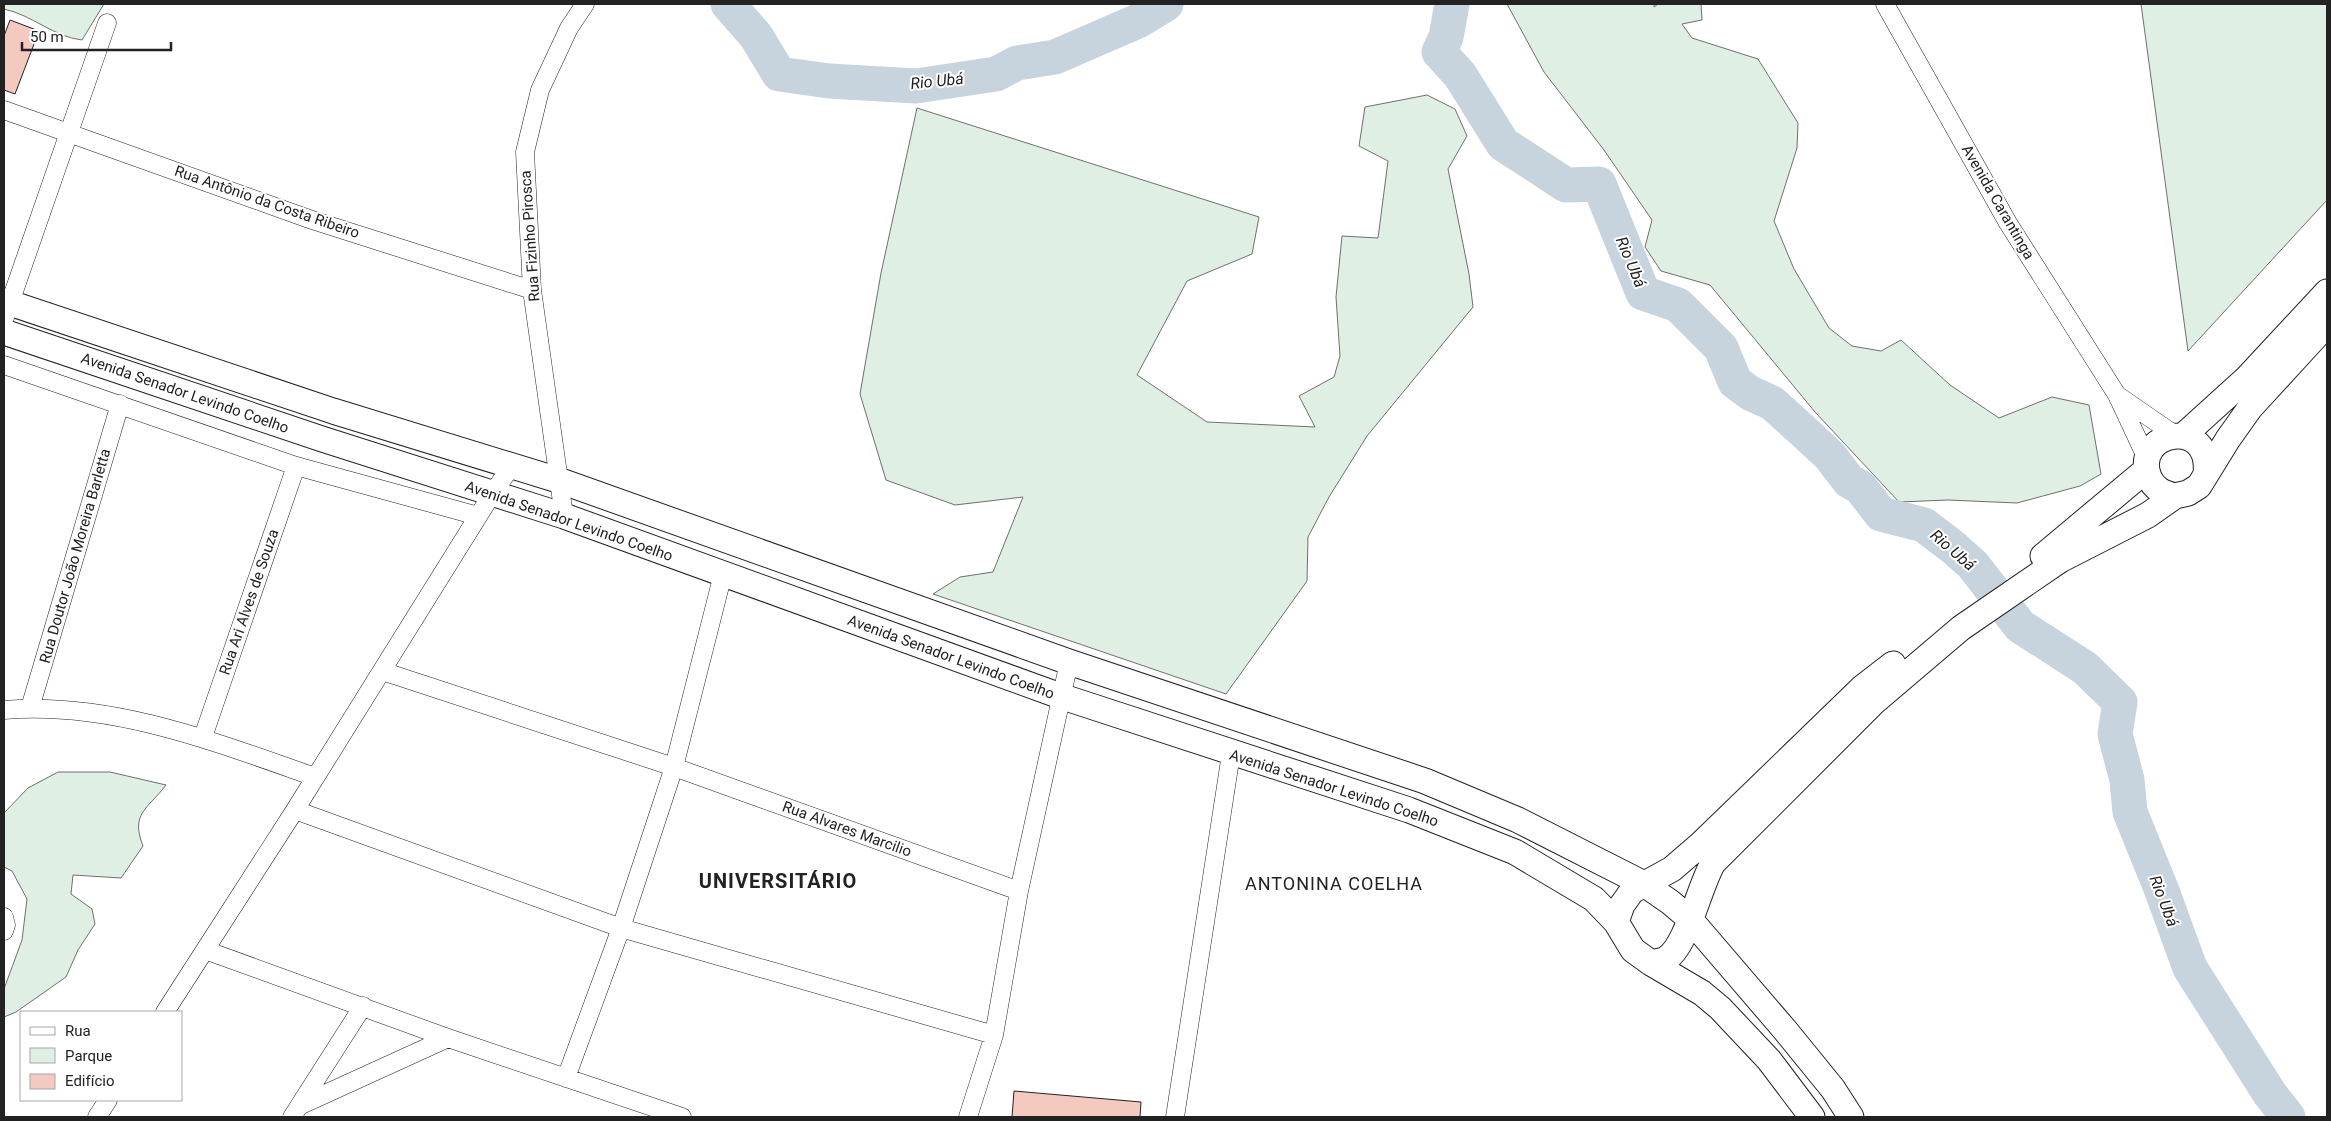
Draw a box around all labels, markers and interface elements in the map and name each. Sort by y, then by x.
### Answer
scale bar [22,20,171,52]
text: 50 m [30,28,64,46]
water label: Rio Ubá [909,69,965,93]
street label: Avenida Carantinga [1958,141,2038,263]
street label: Rua Antônio da Costa Ribeiro [172,162,362,242]
street label: Rua Fizinho Pirosca [516,170,544,302]
water label: Rio Ubá [1612,234,1650,291]
street label: Avenida Senador Levindo Coelho [79,349,291,437]
street label: Rua Doutor João Moreira Barletta [36,447,114,665]
street label: Avenida Senador Levindo Coelho [463,477,675,565]
water label: Rio Ubá [1927,525,1980,575]
street label: Rua Ari Alves de Souza [216,527,282,677]
street label: Avenida Senador Levindo Coelho [845,611,1057,703]
street label: Avenida Senador Levindo Coelho [1227,746,1441,830]
street label: Rua Alvares Marcilio [780,797,914,861]
district label: UNIVERSITÁRIO [699,869,857,893]
district label: ANTONINA COELHA [1245,873,1423,894]
water label: Rio Ubá [2146,873,2183,930]
legend [20,1011,182,1101]
text: Rua [65,1022,91,1040]
text: Parque [65,1047,112,1065]
text: Edifício [65,1072,114,1090]

